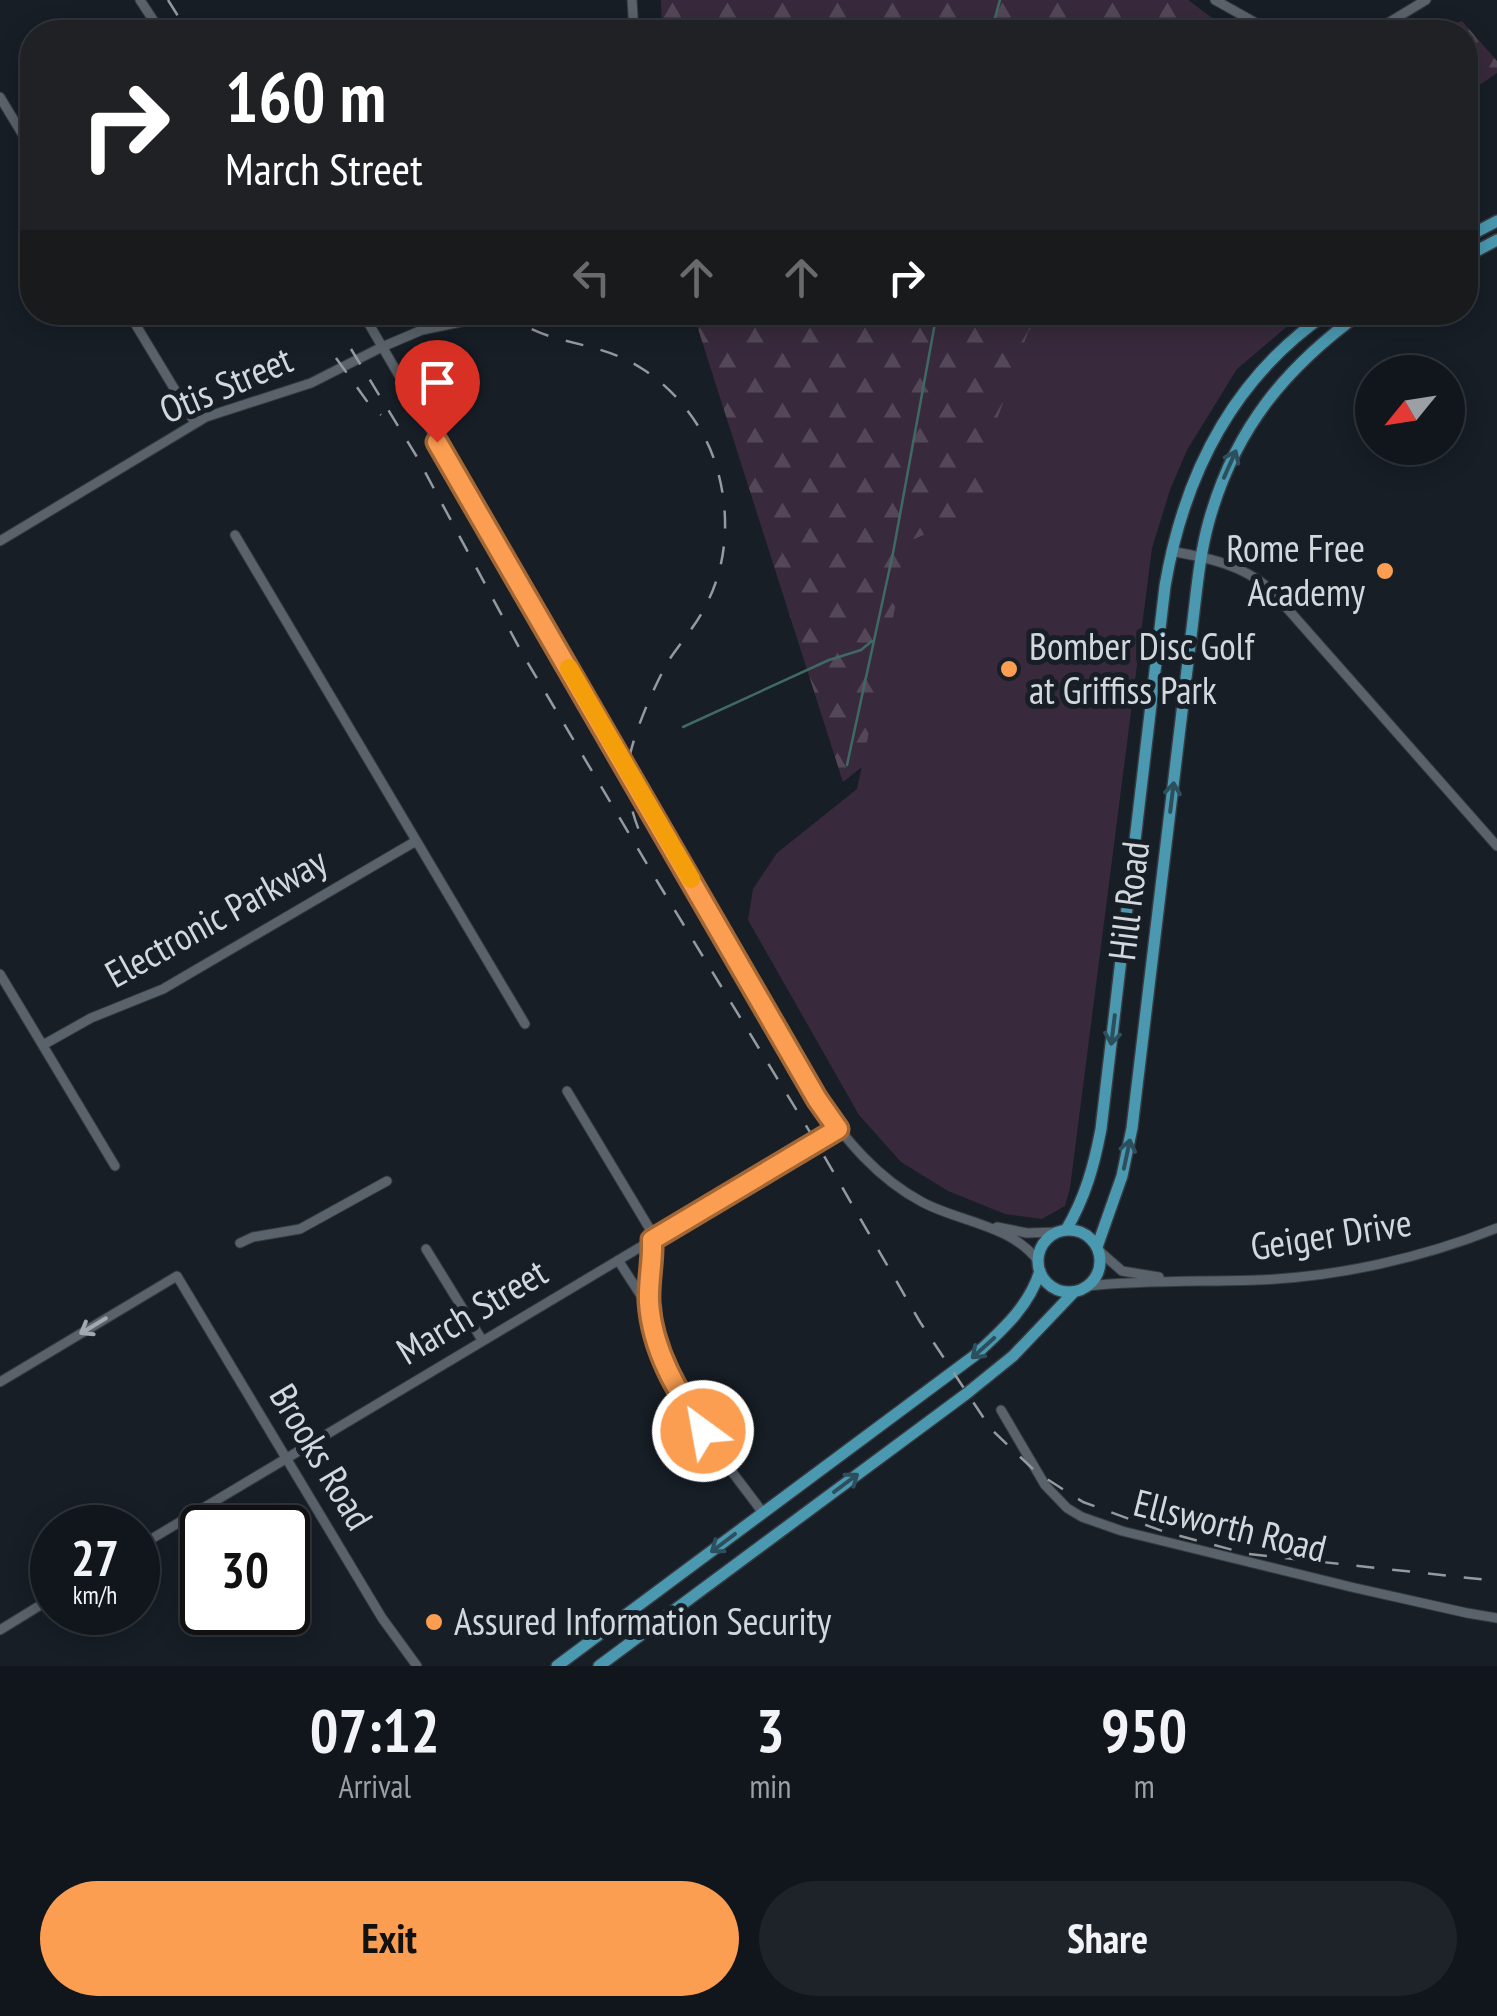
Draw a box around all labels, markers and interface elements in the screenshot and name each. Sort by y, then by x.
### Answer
text: 160 m [225,51,386,141]
icon: right [60,60,190,190]
text: March Street [225,139,423,197]
icon: left [564,250,619,305]
icon: ahead [669,250,724,305]
icon: ahead [774,250,829,305]
icon: right [879,250,934,305]
street label: Otis Street [152,334,300,433]
pin [395,340,480,443]
icon: arrive [410,355,465,410]
north arrow [1355,355,1465,465]
map controls [1355,355,1465,465]
one-way arrow [1222,449,1240,480]
place label: Rome Free Academy [1226,523,1366,616]
marker: Rome Free Academy [1374,560,1396,582]
place label: Bomber Disc Golf at Griffiss Park [1029,621,1256,714]
marker: Bomber Disc Golf at Griffiss Park [998,658,1020,680]
one-way arrow [1163,781,1181,814]
street label: Electronic Parkway [96,835,335,998]
street label: Hill Road [1096,839,1159,963]
one-way arrow [1103,1013,1122,1046]
one-way arrow [1118,1139,1137,1171]
street label: Geiger Drive [1247,1197,1415,1270]
street label: March Street [387,1246,556,1375]
one-way arrow [79,1316,108,1336]
one-way arrow [970,1336,996,1358]
street label: Brooks Road [260,1374,385,1538]
position arrow [651,1379,755,1483]
one-way arrow [832,1473,859,1494]
street label: Ellsworth Road [1129,1477,1332,1572]
speed limit sign: 30 [180,1505,310,1635]
text: 27 [71,1525,119,1590]
one-way arrow [710,1532,737,1553]
text: km/h [73,1579,117,1611]
place label: Assured Information Security [454,1596,832,1645]
marker: Assured Information Security [423,1611,445,1633]
text: 07:12 [310,1691,440,1769]
text: 3 [756,1691,785,1769]
text: 950 [1101,1691,1187,1769]
text: Arrival [339,1765,411,1807]
text: min [749,1765,791,1807]
text: m [1134,1765,1155,1807]
button: Exit [40,1881,739,1996]
button: Share [759,1881,1457,1996]

